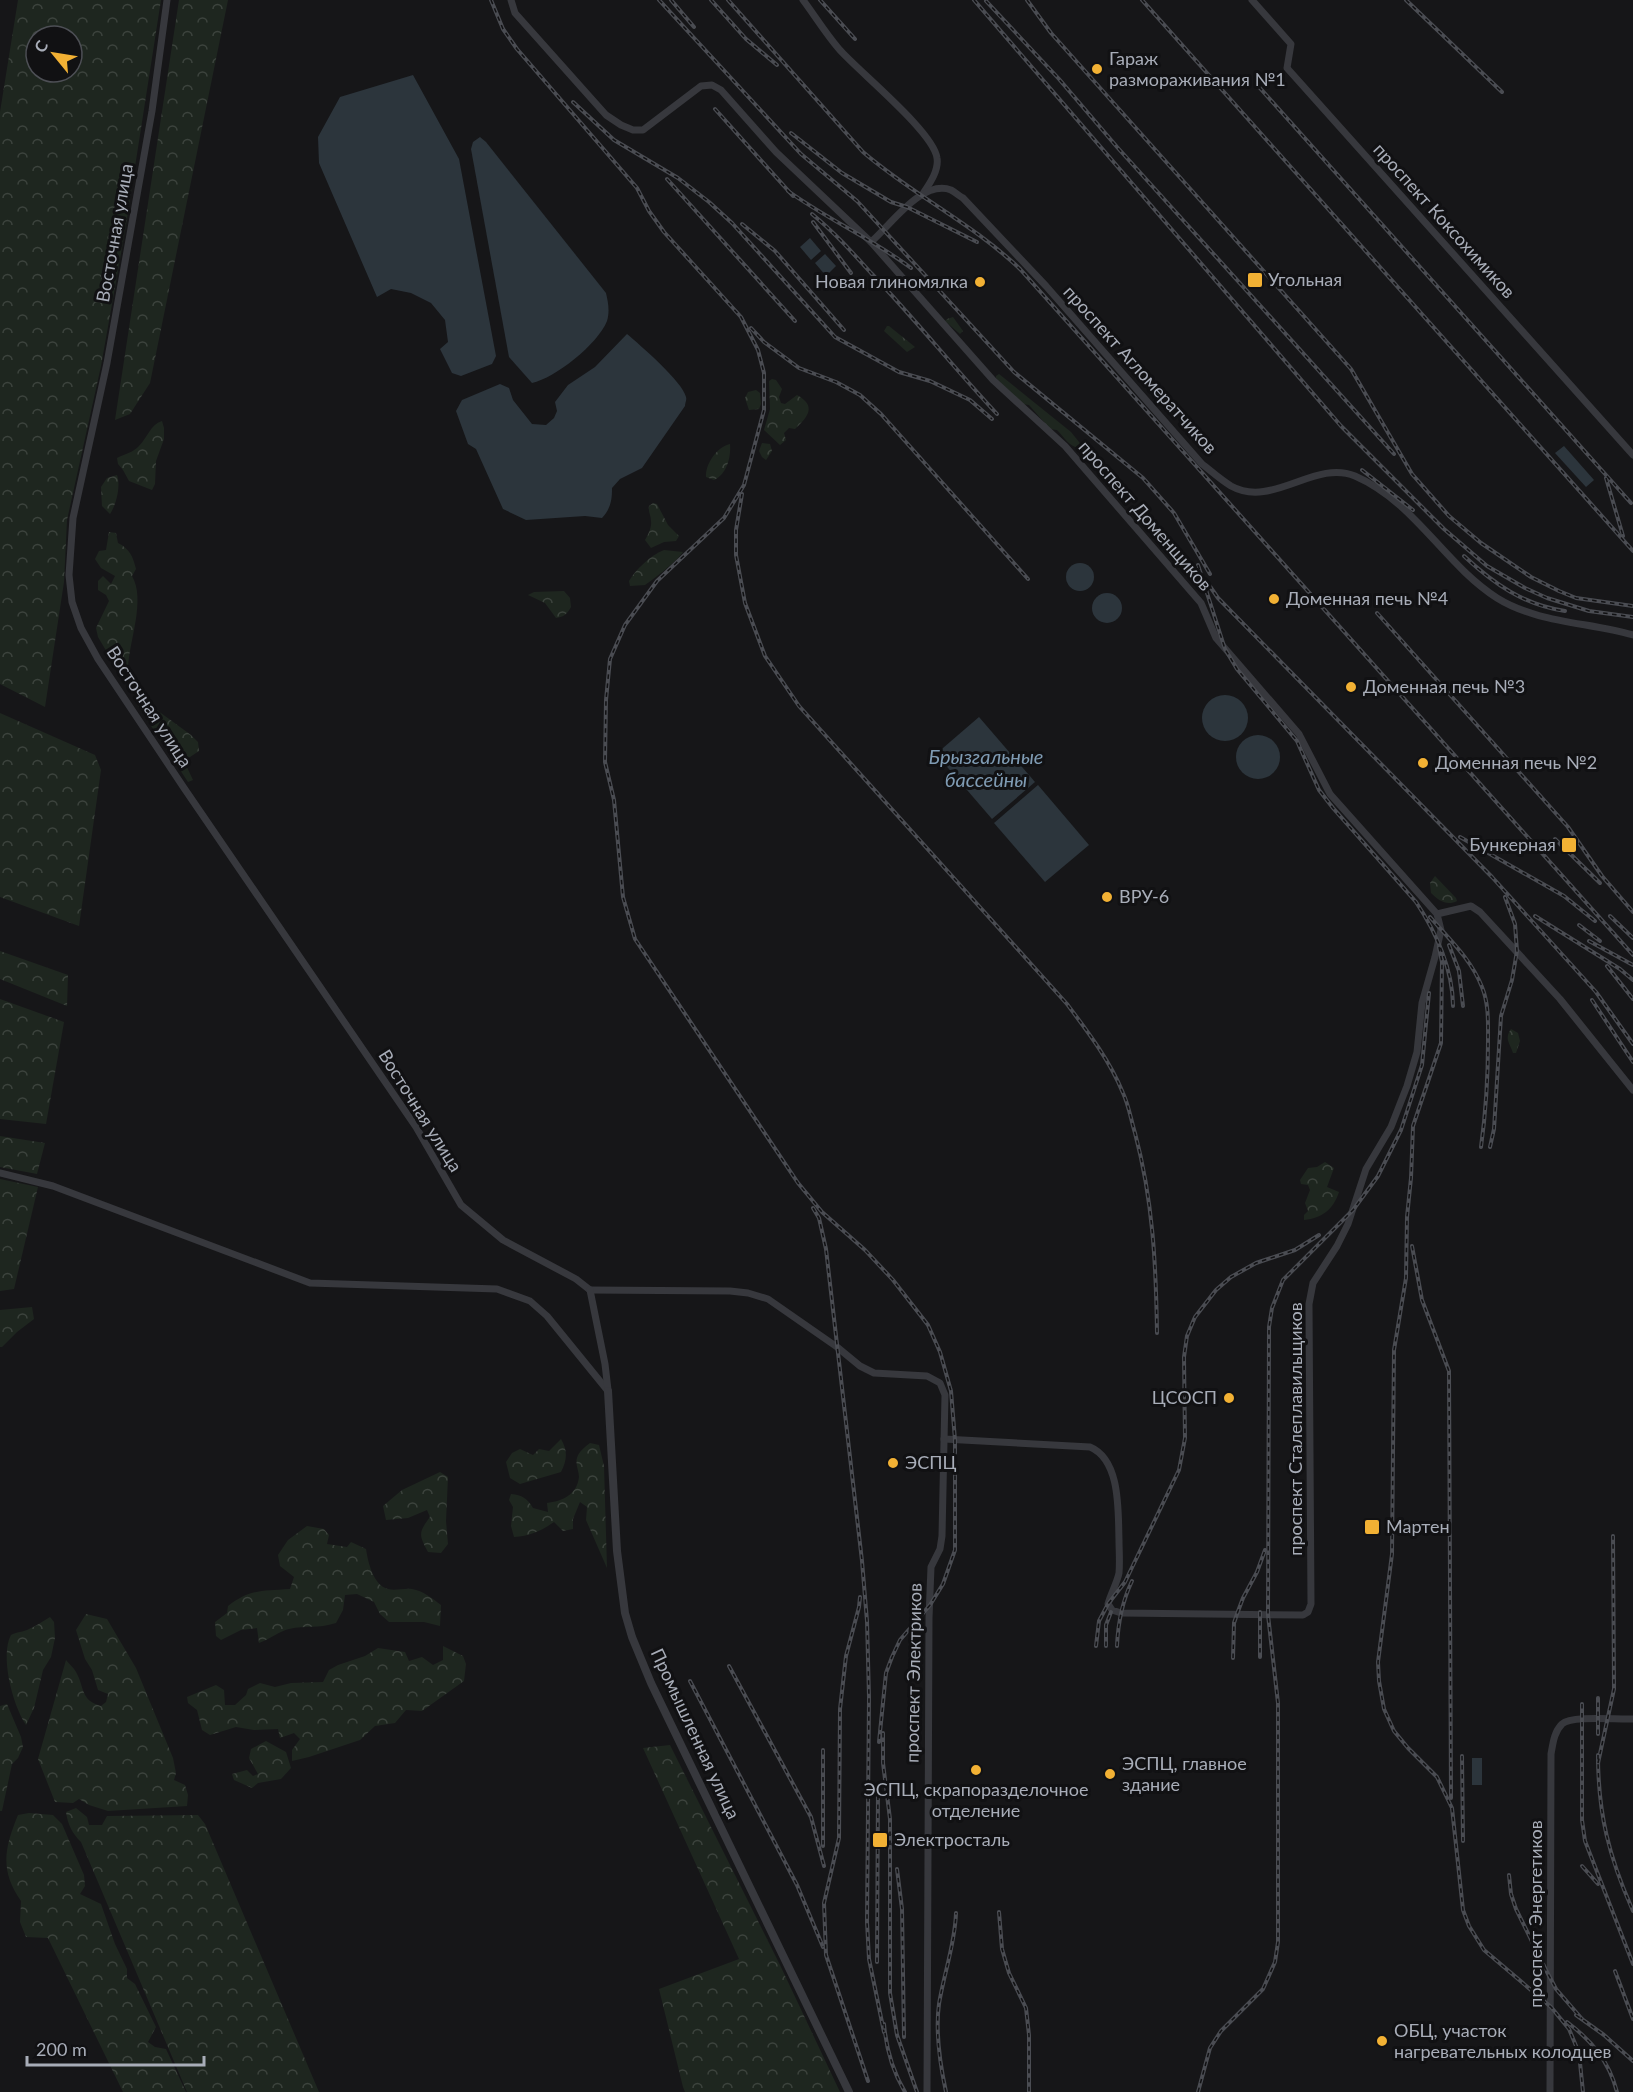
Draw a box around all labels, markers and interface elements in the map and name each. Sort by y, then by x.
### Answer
north arrow [24,24,84,84]
text: С [30,37,52,56]
place label: Гараж размораживания №1 [1109,47,1286,90]
marker: Гараж размораживания №1 [1090,62,1104,76]
street label: проспект Коксохимиков [1369,138,1520,302]
street label: Восточная улица [91,162,137,304]
place label: Угольная [1268,268,1342,290]
place label: Новая глиномялка [815,270,968,292]
marker: Угольная [1246,271,1264,289]
marker: Новая глиномялка [973,275,987,289]
street label: проспект Агломератчиков [1059,281,1222,458]
street label: проспект Доменщиков [1075,436,1217,595]
place label: Доменная печь №4 [1286,587,1448,609]
marker: Доменная печь №4 [1267,592,1281,606]
street label: Восточная улица [102,642,197,771]
place label: Доменная печь №3 [1363,675,1525,697]
marker: Доменная печь №3 [1344,680,1358,694]
water label: Брызгальные бассейны [929,744,1043,791]
place label: Доменная печь №2 [1435,751,1597,773]
marker: Доменная печь №2 [1416,756,1430,770]
place label: Бункерная [1469,833,1556,855]
marker: Бункерная [1560,836,1578,854]
place label: ВРУ-6 [1119,885,1169,907]
marker: ВРУ-6 [1100,890,1114,904]
street label: Восточная улица [374,1045,467,1176]
street label: проспект Сталеплавильщиков [1284,1302,1306,1556]
place label: ЦСОСП [1152,1386,1217,1408]
marker: ЦСОСП [1222,1391,1236,1405]
place label: ЭСПЦ [905,1451,956,1473]
marker: ЭСПЦ [886,1456,900,1470]
place label: Мартен [1386,1515,1450,1537]
marker: Мартен [1363,1518,1381,1536]
street label: проспект Электриков [900,1583,926,1763]
street label: Промышленная улица [647,1645,745,1822]
place label: ЭСПЦ, главное здание [1122,1752,1247,1795]
marker: ЭСПЦ, скрапоразделочное отделение [969,1763,983,1777]
marker: ЭСПЦ, главное здание [1103,1767,1117,1781]
place label: ЭСПЦ, скрапоразделочное отделение [864,1778,1088,1821]
street label: проспект Энергетиков [1524,1820,1546,2008]
place label: Электросталь [894,1828,1010,1850]
marker: Электросталь [871,1831,889,1849]
place label: ОБЦ, участок нагревательных колодцев [1394,2019,1611,2062]
scale bar [27,2029,204,2067]
marker: ОБЦ, участок нагревательных колодцев [1375,2034,1389,2048]
text: 200 m [36,2038,87,2060]

